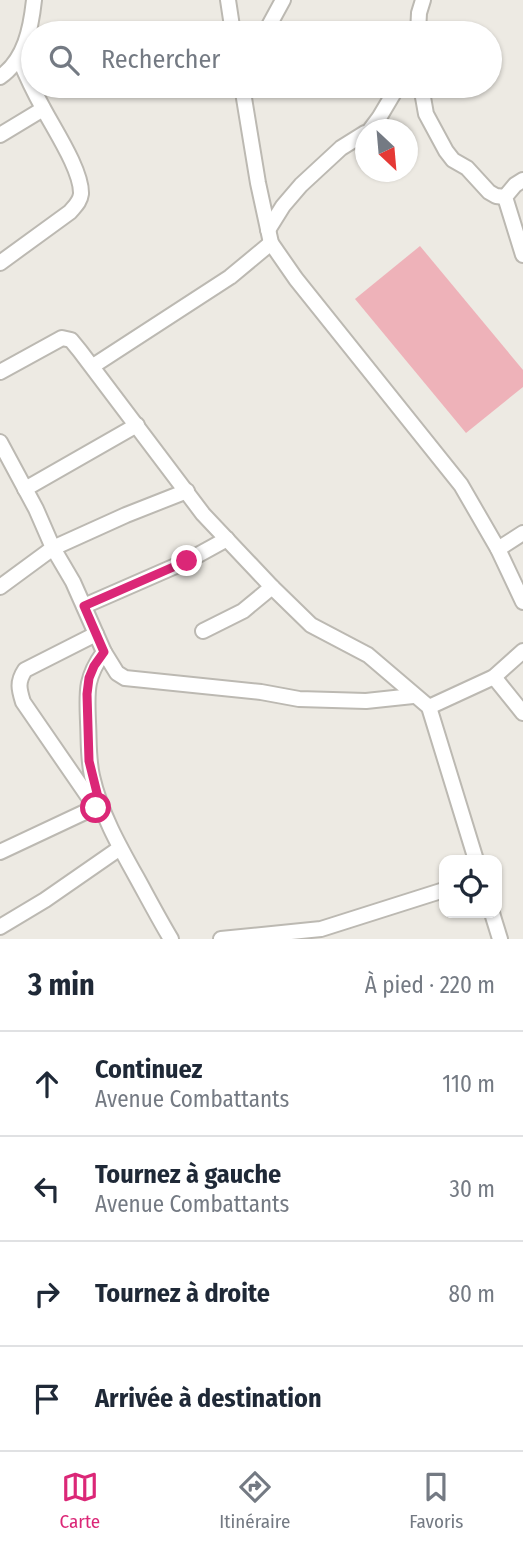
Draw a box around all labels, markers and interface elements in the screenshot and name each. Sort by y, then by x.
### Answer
search box [21,21,502,98]
icon: search [45,41,83,79]
text: Rechercher [101,44,220,75]
north arrow [355,119,418,182]
route end [171,545,202,576]
route start [80,792,111,823]
map controls [439,855,502,918]
button: locate [439,855,502,918]
text: 3 min [28,967,95,1003]
text: À pied · 220 m [365,971,495,999]
text: Continuez [95,1054,202,1085]
icon: ahead [28,1065,66,1103]
text: 110 m [442,1070,495,1098]
text: Avenue Combattants [95,1085,289,1113]
text: Tournez à gauche [95,1159,281,1190]
icon: left [28,1170,66,1208]
text: 30 m [450,1175,495,1203]
text: Avenue Combattants [95,1190,289,1218]
icon: right [28,1275,66,1313]
text: Tournez à droite [95,1278,270,1309]
text: 80 m [448,1280,495,1308]
icon: arrive [28,1380,66,1418]
text: Arrivée à destination [95,1383,322,1414]
tab: Carte [60,1468,100,1533]
tab: Itinéraire [219,1468,290,1533]
tab: Favoris [409,1468,463,1533]

